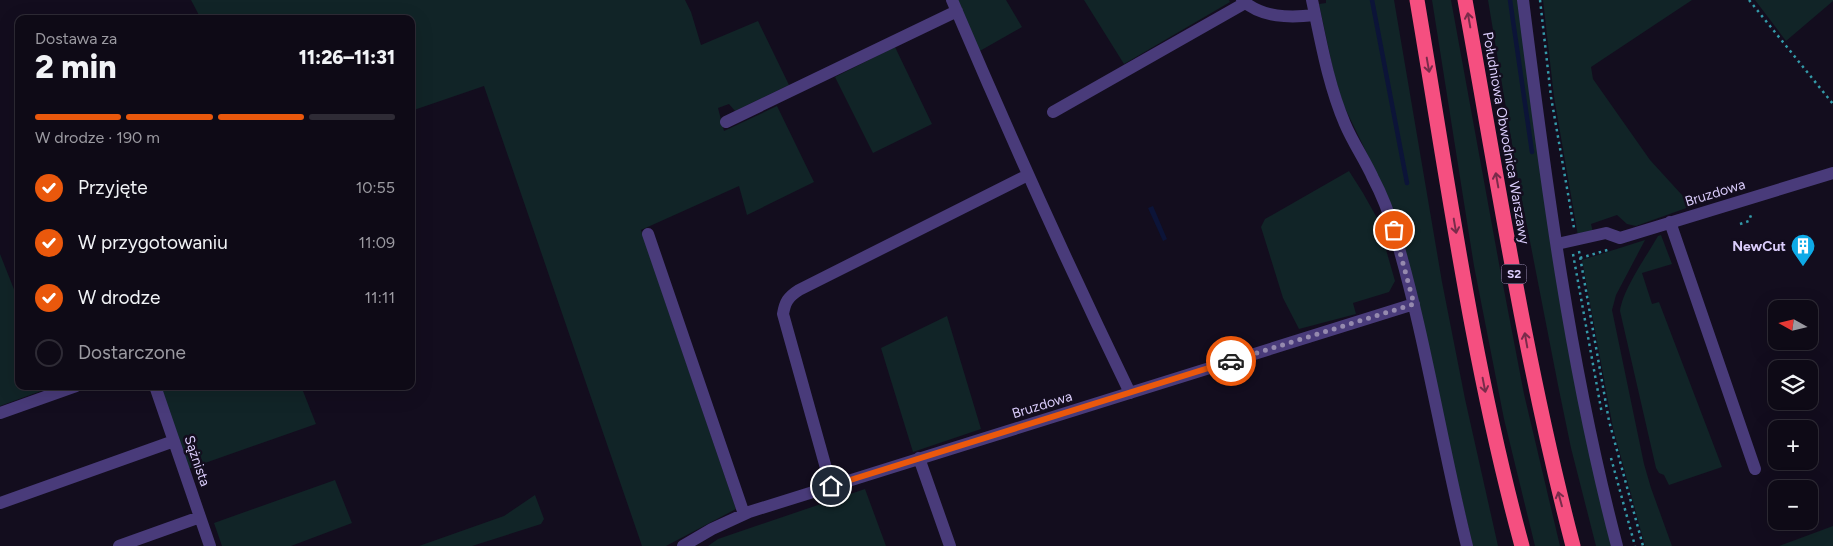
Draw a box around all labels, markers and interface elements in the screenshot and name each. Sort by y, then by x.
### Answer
one-way arrow [1463,13,1473,29]
text: Dostawa za [35,29,117,48]
street label: Południowa Obwodnica Warszawy [1479,31,1533,246]
text: 11:26–11:31 [299,46,395,69]
text: 2 min [35,48,117,86]
one-way arrow [1424,57,1434,73]
text: W drodze · 190 m [35,128,160,147]
one-way arrow [1491,173,1501,189]
icon: check [35,174,63,202]
text: Przyjęte [78,176,148,199]
street label: Bruzdowa [1683,176,1747,210]
text: 10:55 [356,178,395,197]
pin [1373,209,1415,251]
icon: bag [1380,216,1408,244]
one-way arrow [1451,217,1461,233]
icon: check [35,229,63,257]
text: W przygotowaniu [78,231,228,254]
text: 11:09 [358,233,395,252]
building icon: NewCut [1790,233,1816,267]
place label: NewCut [1732,238,1786,255]
road number: S2 [1502,264,1526,284]
icon: check [35,284,63,312]
text: W drodze [78,286,160,309]
text: 11:11 [365,288,395,307]
north arrow [1768,300,1818,350]
map controls [1768,300,1818,530]
one-way arrow [1521,332,1530,348]
courier [1206,336,1256,386]
text: Dostarczone [78,341,186,364]
icon: car [1217,347,1245,375]
button: layers [1768,360,1818,410]
one-way arrow [1480,377,1490,393]
street label: Bruzdowa [1010,388,1074,422]
button: + [1768,420,1818,470]
street label: Sążnista [180,433,214,489]
pin [810,465,852,507]
icon: home [817,472,845,500]
button: − [1768,480,1818,530]
one-way arrow [1555,491,1565,507]

